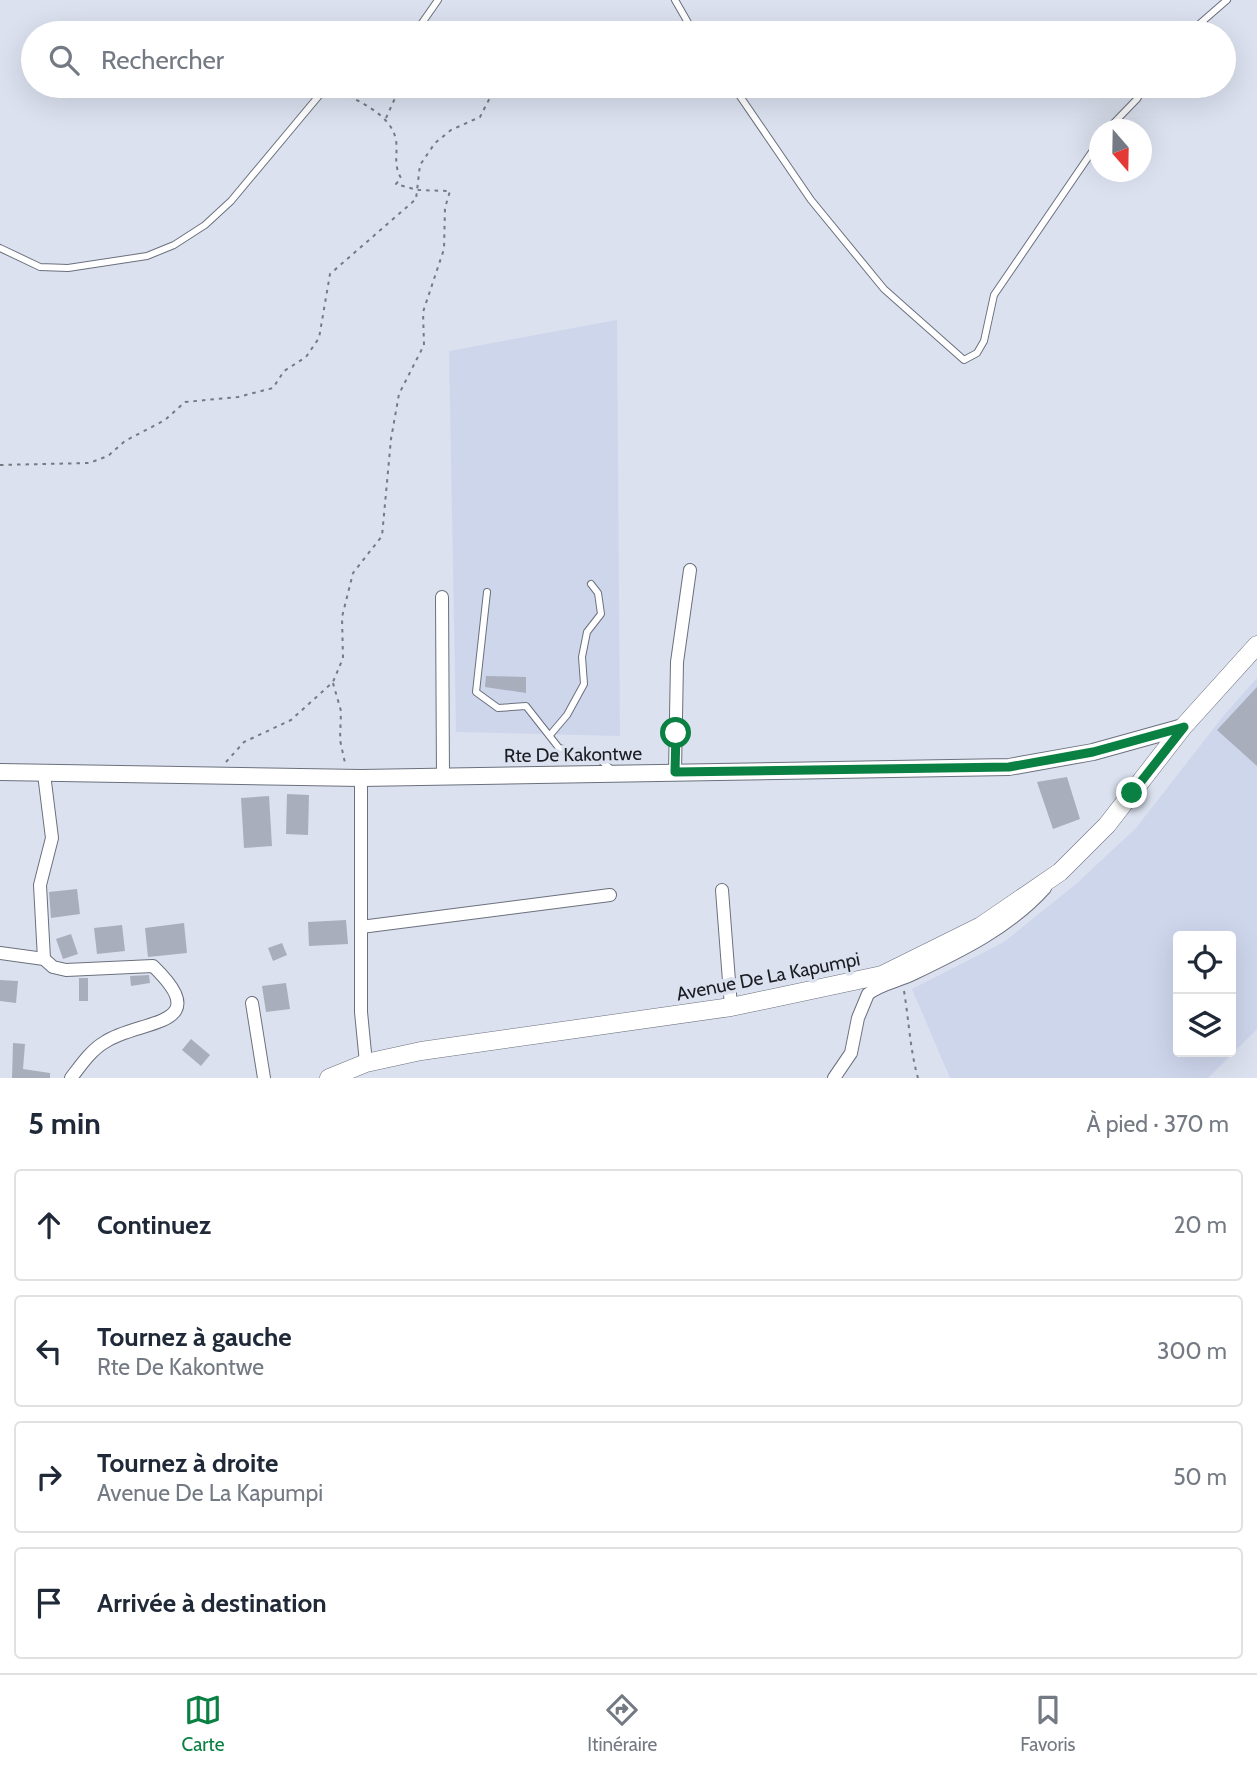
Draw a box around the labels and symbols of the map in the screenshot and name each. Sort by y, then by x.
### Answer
north arrow [1089,119,1152,182]
route start [660,717,691,748]
street label: Rte De Kakontwe [504,742,642,767]
route end [1116,777,1147,808]
street label: Avenue De La Kapumpi [674,947,862,1006]

